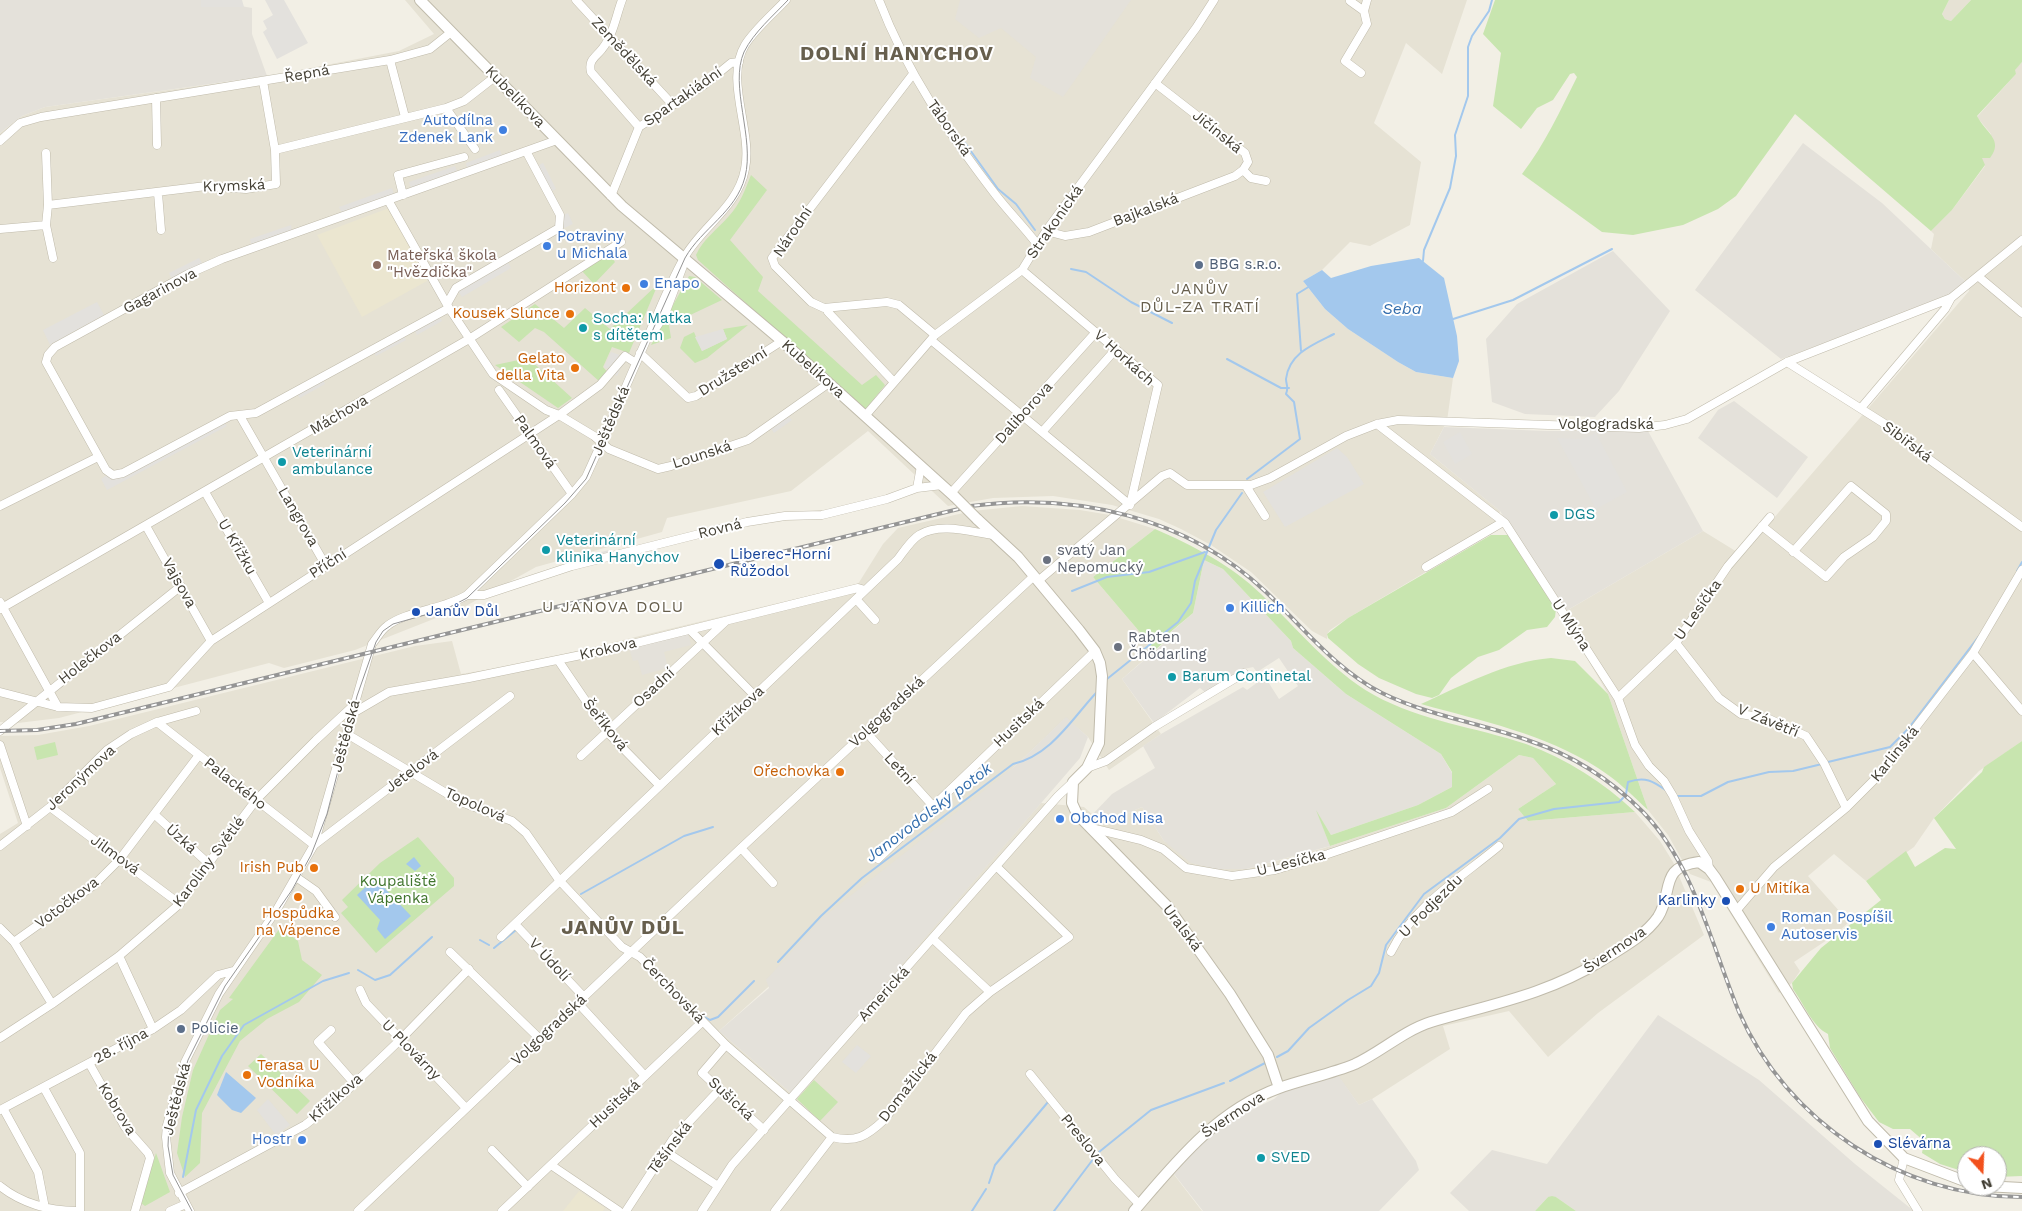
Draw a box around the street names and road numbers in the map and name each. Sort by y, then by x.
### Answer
street label: Zemědělská [587,14,661,90]
street label: Řepná [283,61,331,87]
street label: Kubelíkova [481,62,549,132]
street label: Spartakiádní [640,63,726,131]
street label: Táborská [923,96,975,160]
street label: Jičínská [1188,106,1246,158]
street label: Krymská [202,176,266,196]
street label: Strakonická [1023,182,1087,262]
street label: Bajkalská [1111,189,1181,231]
street label: Národní [770,203,816,261]
street label: Gagarinova [120,264,200,318]
street label: V Horkách [1090,326,1158,390]
street label: Kubelíkova [778,336,848,402]
street label: Družstevní [695,344,771,400]
street label: Daliborova [991,378,1057,448]
street label: Ještědská [588,383,634,459]
street label: Máchova [307,391,371,439]
street label: Palmová [510,412,560,472]
street label: Volgogradská [1558,416,1654,434]
street label: Sibiřská [1879,418,1935,466]
street label: Lounská [670,437,734,473]
street label: Langrova [274,484,322,550]
street label: Rovná [696,515,744,543]
street label: U Křížku [214,516,260,578]
street label: Příční [306,545,350,583]
street label: Vajsova [158,555,200,611]
street label: U Lesíčka [1670,576,1726,644]
street label: U Mlýna [1548,596,1594,654]
street label: Holečkova [55,628,125,688]
street label: Krokova [578,634,638,664]
street label: Osadní [629,664,679,712]
street label: Volgogradská [846,673,928,751]
street label: Křižíkova [708,682,768,740]
street label: Šeříková [579,695,631,755]
street label: Husitská [990,695,1048,751]
street label: Ještědská [328,698,364,774]
street label: V Závětří [1734,700,1802,742]
street label: Karlinská [1867,722,1923,786]
street label: Jeronýmova [43,741,119,815]
street label: Jetelová [382,745,442,797]
street label: Letní [880,749,918,789]
street label: Palackého [200,754,270,814]
street label: Topolová [442,784,508,826]
street label: Karoliny Světlé [169,813,249,911]
street label: Úzká [162,820,200,858]
street label: Jilmová [87,831,143,879]
street label: U Lesíčka [1255,846,1327,880]
street label: U Podjezdu [1396,871,1466,941]
street label: Votočkova [32,873,102,933]
street label: Uralská [1158,901,1206,955]
street label: Švermova [1580,923,1650,977]
street label: V Údolí [525,935,573,985]
street label: Čerchovská [637,955,709,1027]
street label: Americká [854,963,914,1025]
street label: Volgogradská [508,991,590,1069]
street label: U Plovárny [378,1016,444,1084]
street label: 28. října [91,1024,151,1068]
street label: Domažlická [875,1048,941,1126]
street label: Ještědská [159,1061,195,1137]
street label: Křižíkova [305,1070,367,1126]
street label: Sušická [704,1073,758,1125]
street label: Husitská [586,1076,644,1132]
street label: Kobrova [94,1079,140,1139]
street label: Švermova [1198,1088,1268,1142]
street label: Preslova [1057,1111,1109,1169]
street label: Těšínská [644,1118,696,1178]

